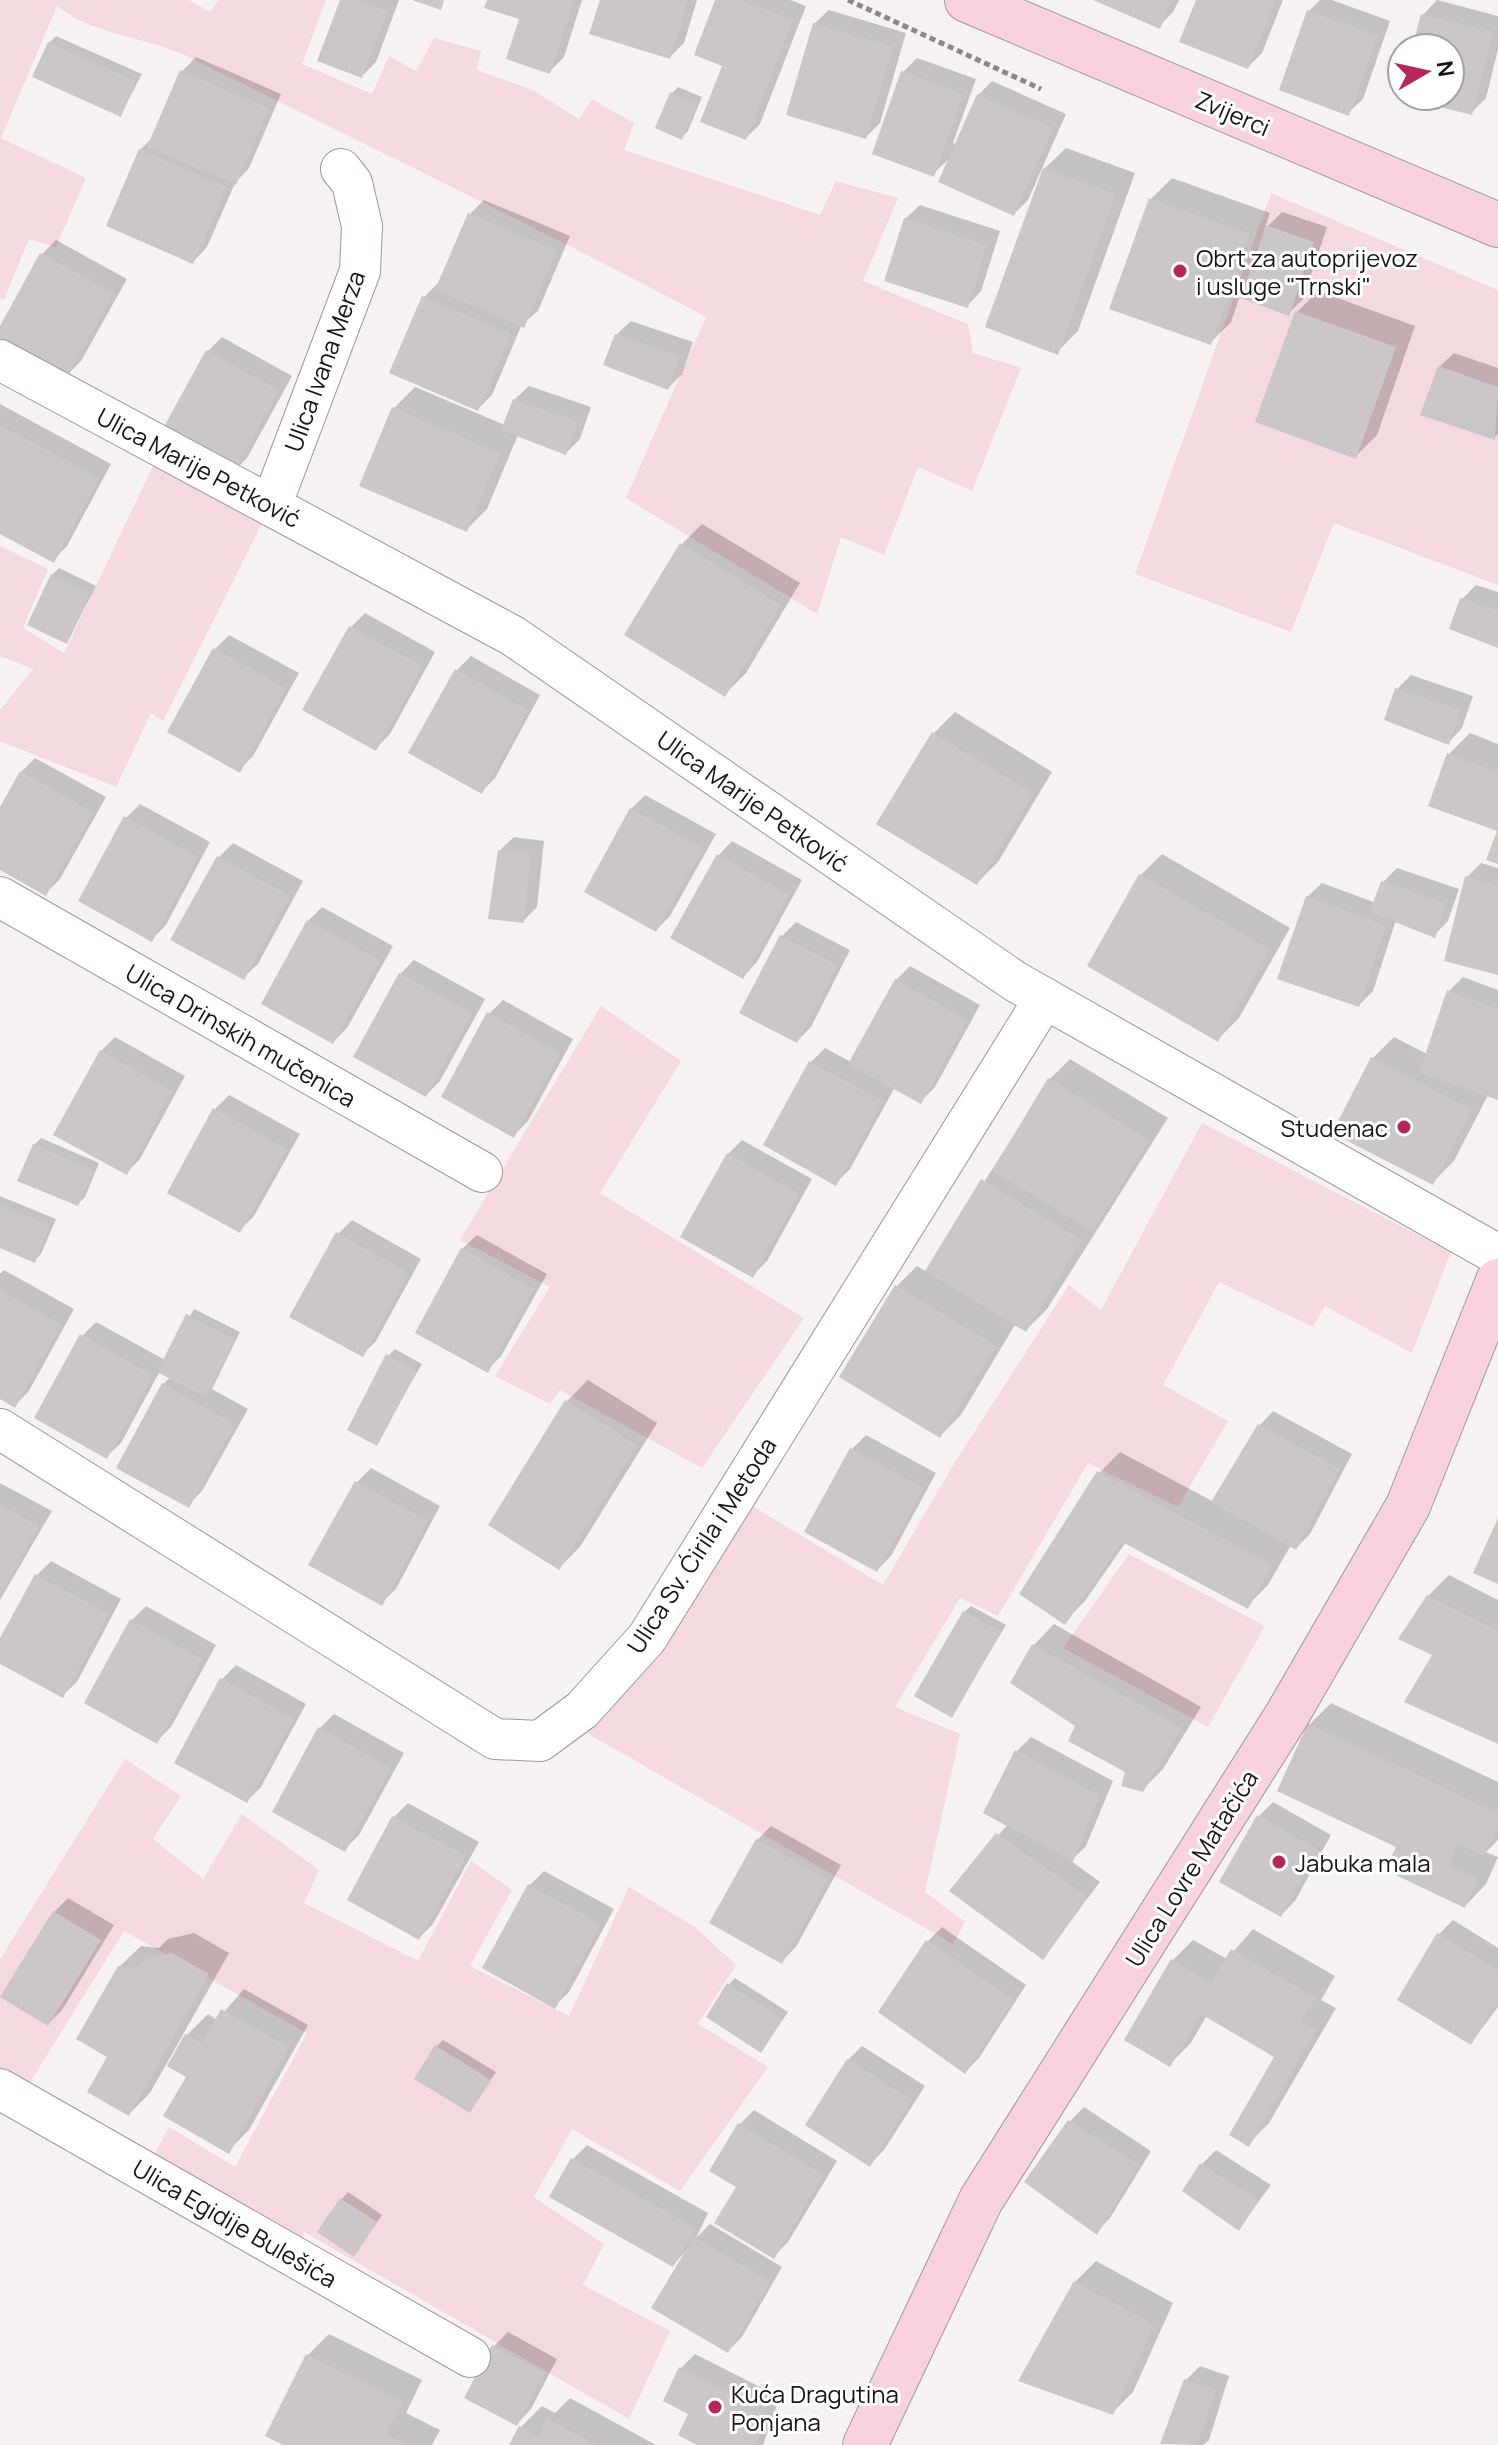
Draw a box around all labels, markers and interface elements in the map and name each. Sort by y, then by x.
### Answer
north arrow [1386,32,1466,112]
text: N [1430,59,1462,79]
street label: Zvijerci [1191,83,1275,143]
place label: Obrt za autoprijevoz i usluge "Trnski" [1196,241,1418,302]
marker: Obrt za autoprijevoz i usluge "Trnski" [1171,262,1189,280]
street label: Ulica Ivana Merza [276,266,372,456]
street label: Ulica Marije Petković [91,399,307,535]
street label: Ulica Marije Petković [651,723,855,879]
street label: Ulica Drinskih mučenica [120,956,362,1114]
place label: Studenac [1281,1111,1388,1144]
marker: Studenac [1395,1118,1413,1136]
street label: Ulica Sv. Ćirila i Metoda [619,1431,783,1659]
street label: Ulica Lovre Matačića [1117,1763,1265,1973]
place label: Jabuka mala [1295,1846,1431,1879]
marker: Jabuka mala [1270,1853,1288,1871]
street label: Ulica Egidije Bulešića [127,2151,343,2295]
place label: Kuća Dragutina Ponjana [731,2377,899,2438]
marker: Kuća Dragutina Ponjana [706,2398,724,2416]

